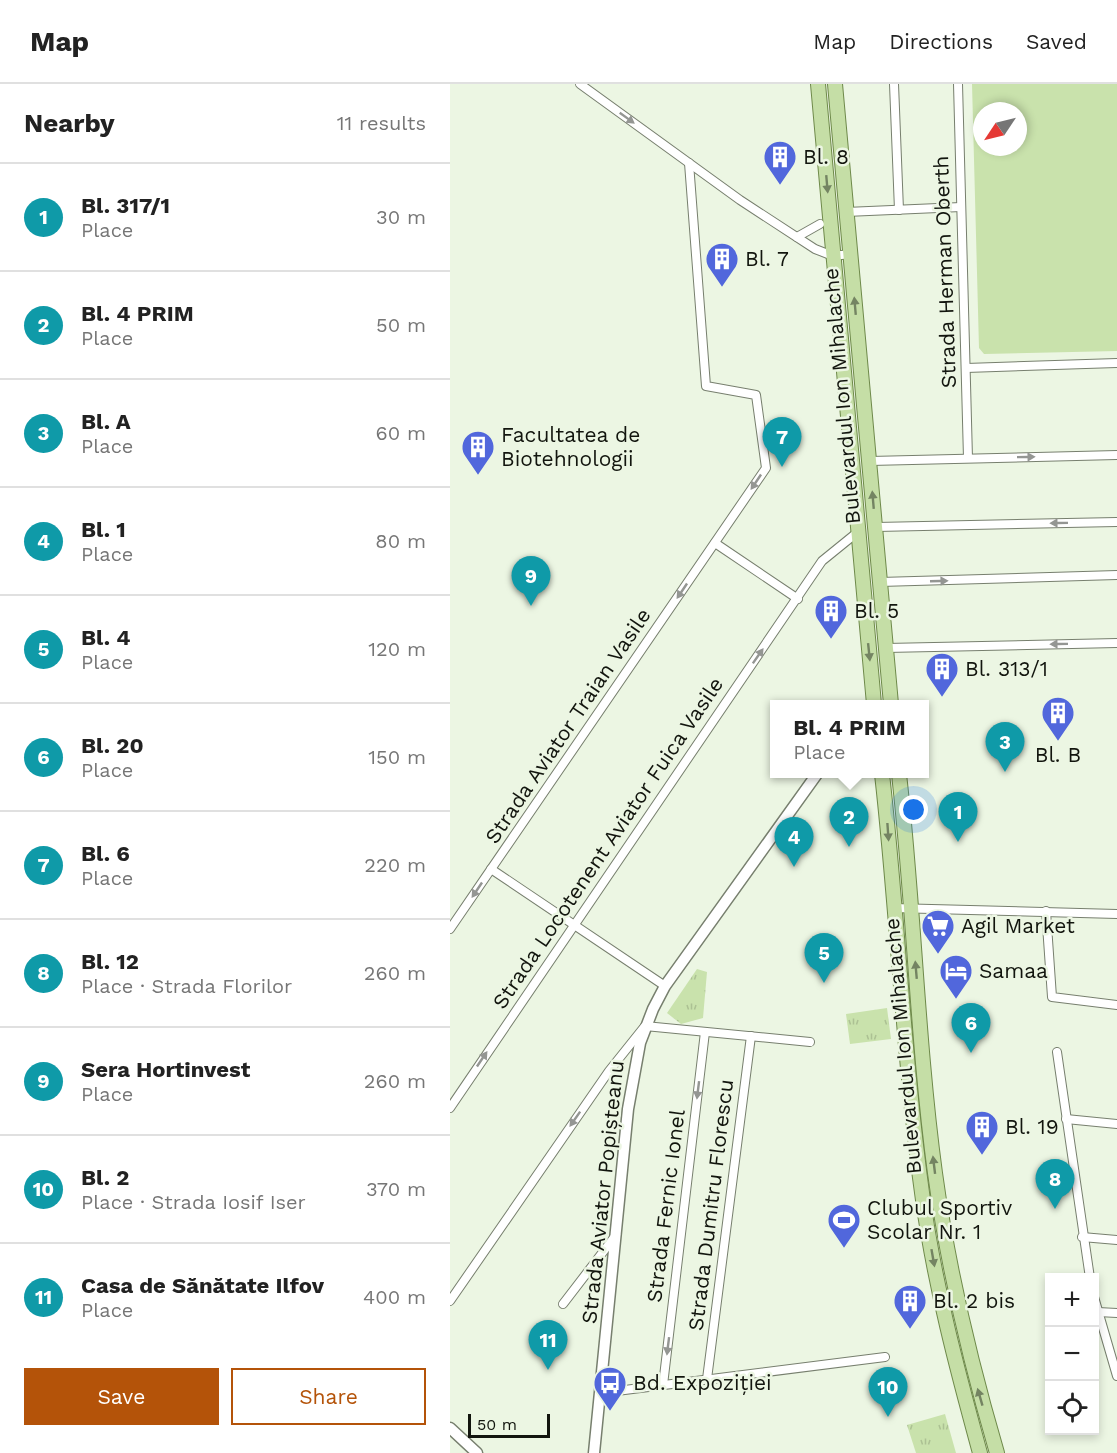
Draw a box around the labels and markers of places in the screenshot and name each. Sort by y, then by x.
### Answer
building icon: Bl. 8 [762,139,798,186]
place label: Bl. 8 [803,144,849,169]
building icon: Bl. 7 [704,241,740,288]
place label: Bl. 7 [745,246,789,271]
pin: 7 [762,418,802,467]
place label: Facultatea de Biotehnologii [501,422,640,471]
building icon: Facultatea de Biotehnologii [460,429,496,476]
pin: 9 [512,556,550,606]
building icon: Bl. 5 [813,593,849,640]
place label: Bl. 5 [854,598,899,623]
building icon: Bl. 313/1 [924,651,960,698]
place label: Bl. 313/1 [965,656,1048,681]
building icon: Bl. B [1040,695,1076,742]
pin: 3 [986,722,1024,772]
place label: Bl. B [1035,742,1081,767]
pin: 1 [938,792,978,842]
pin: 2 [830,798,868,847]
pin: 4 [774,818,814,867]
supermarket icon: Agil Market [920,908,956,955]
place label: Agil Market [961,913,1075,938]
pin: 5 [804,934,844,983]
hotel icon: Samaa [938,953,974,1000]
place label: Samaa [979,958,1048,983]
pin: 6 [952,1004,990,1053]
building icon: Bl. 19 [964,1109,1000,1156]
place label: Bl. 19 [1005,1114,1059,1139]
pin: 8 [1036,1160,1074,1209]
place label: Clubul Sportiv Scolar Nr. 1 [867,1195,1012,1244]
sports icon: Clubul Sportiv Scolar Nr. 1 [826,1202,862,1249]
building icon: Bl. 2 bis [892,1283,928,1330]
place label: Bl. 2 bis [933,1288,1015,1313]
pin: 11 [528,1320,568,1370]
bus stop icon: Bd. Expoziției [592,1365,628,1412]
pin: 10 [868,1368,908,1417]
place label: Bd. Expoziției [633,1370,772,1395]

